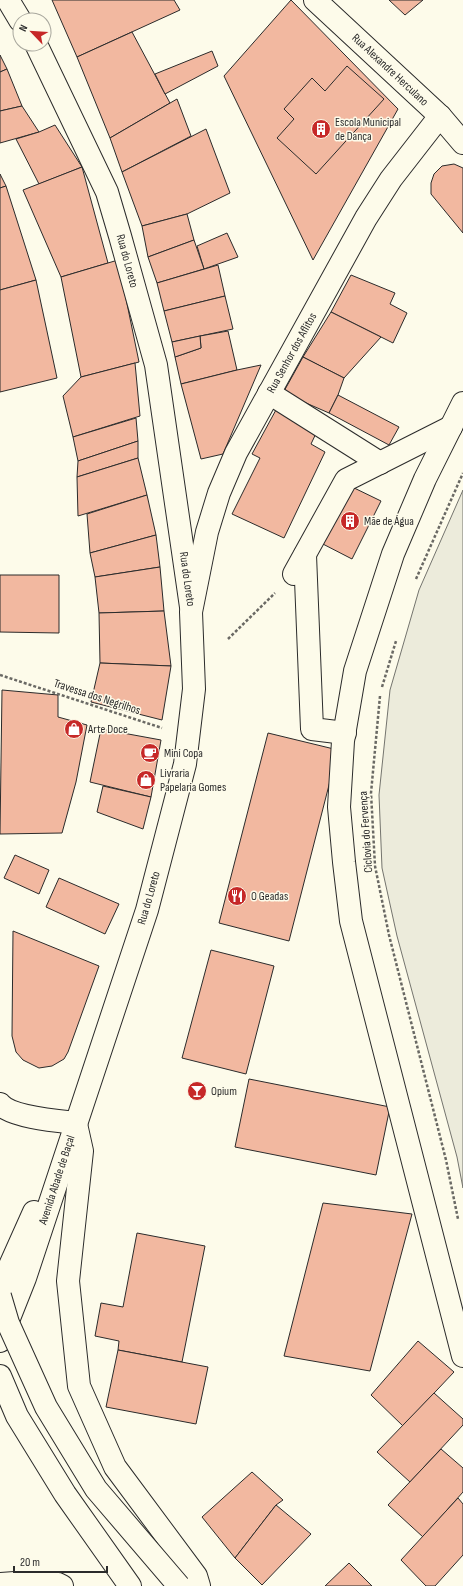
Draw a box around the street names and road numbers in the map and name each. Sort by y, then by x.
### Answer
street label: Rua Alexandre Herculano [349,31,431,109]
street label: Rua do Loreto [113,233,141,289]
street label: Rua Senhor dos Aflitos [264,310,320,396]
street label: Rua do Loreto [176,551,198,607]
street label: Travessa dos Negrilhos [52,676,142,718]
street label: Ciclovia do Fervença [356,790,376,873]
street label: Rua do Loreto [134,870,164,926]
street label: Avenida Abade de Baçal [35,1133,79,1228]

